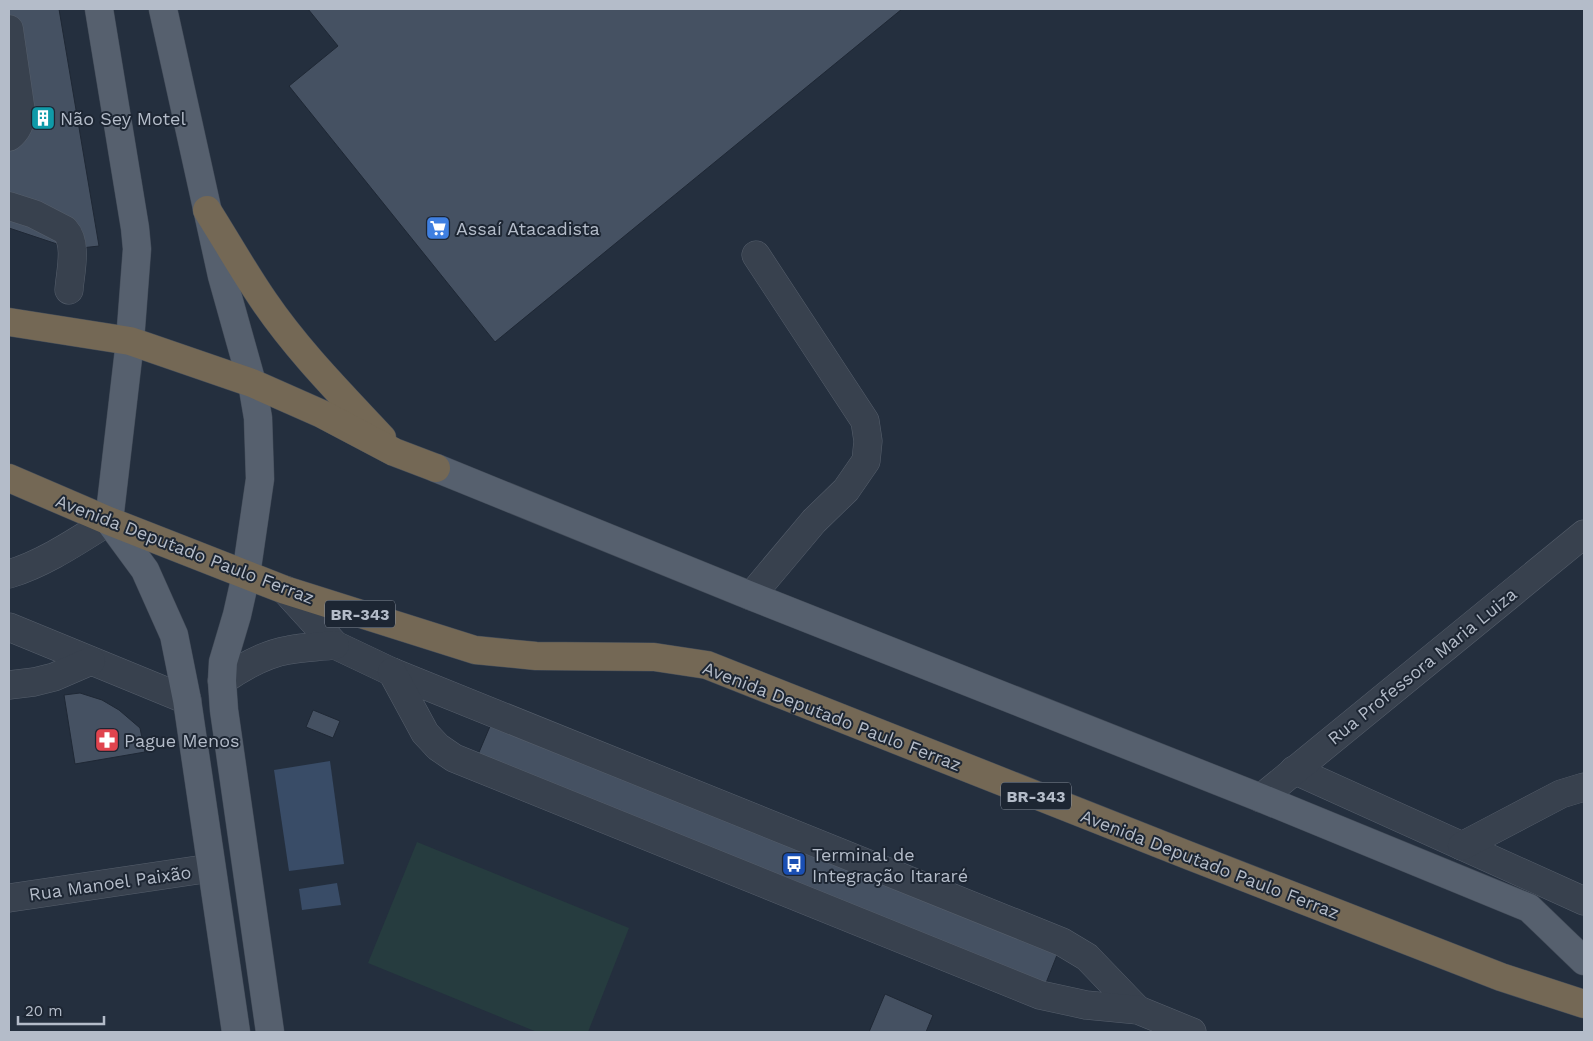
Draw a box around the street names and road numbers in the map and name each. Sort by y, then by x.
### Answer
street label: Avenida Deputado Paulo Ferraz [53,490,317,608]
street label: Rua Professora Maria Luiza [1323,583,1521,749]
road number: BR-343 [325,600,395,628]
street label: Avenida Deputado Paulo Ferraz [700,657,964,775]
road number: BR-343 [1001,782,1071,809]
street label: Avenida Deputado Paulo Ferraz [1078,805,1342,923]
street label: Rua Manoel Paixão [27,861,193,905]

